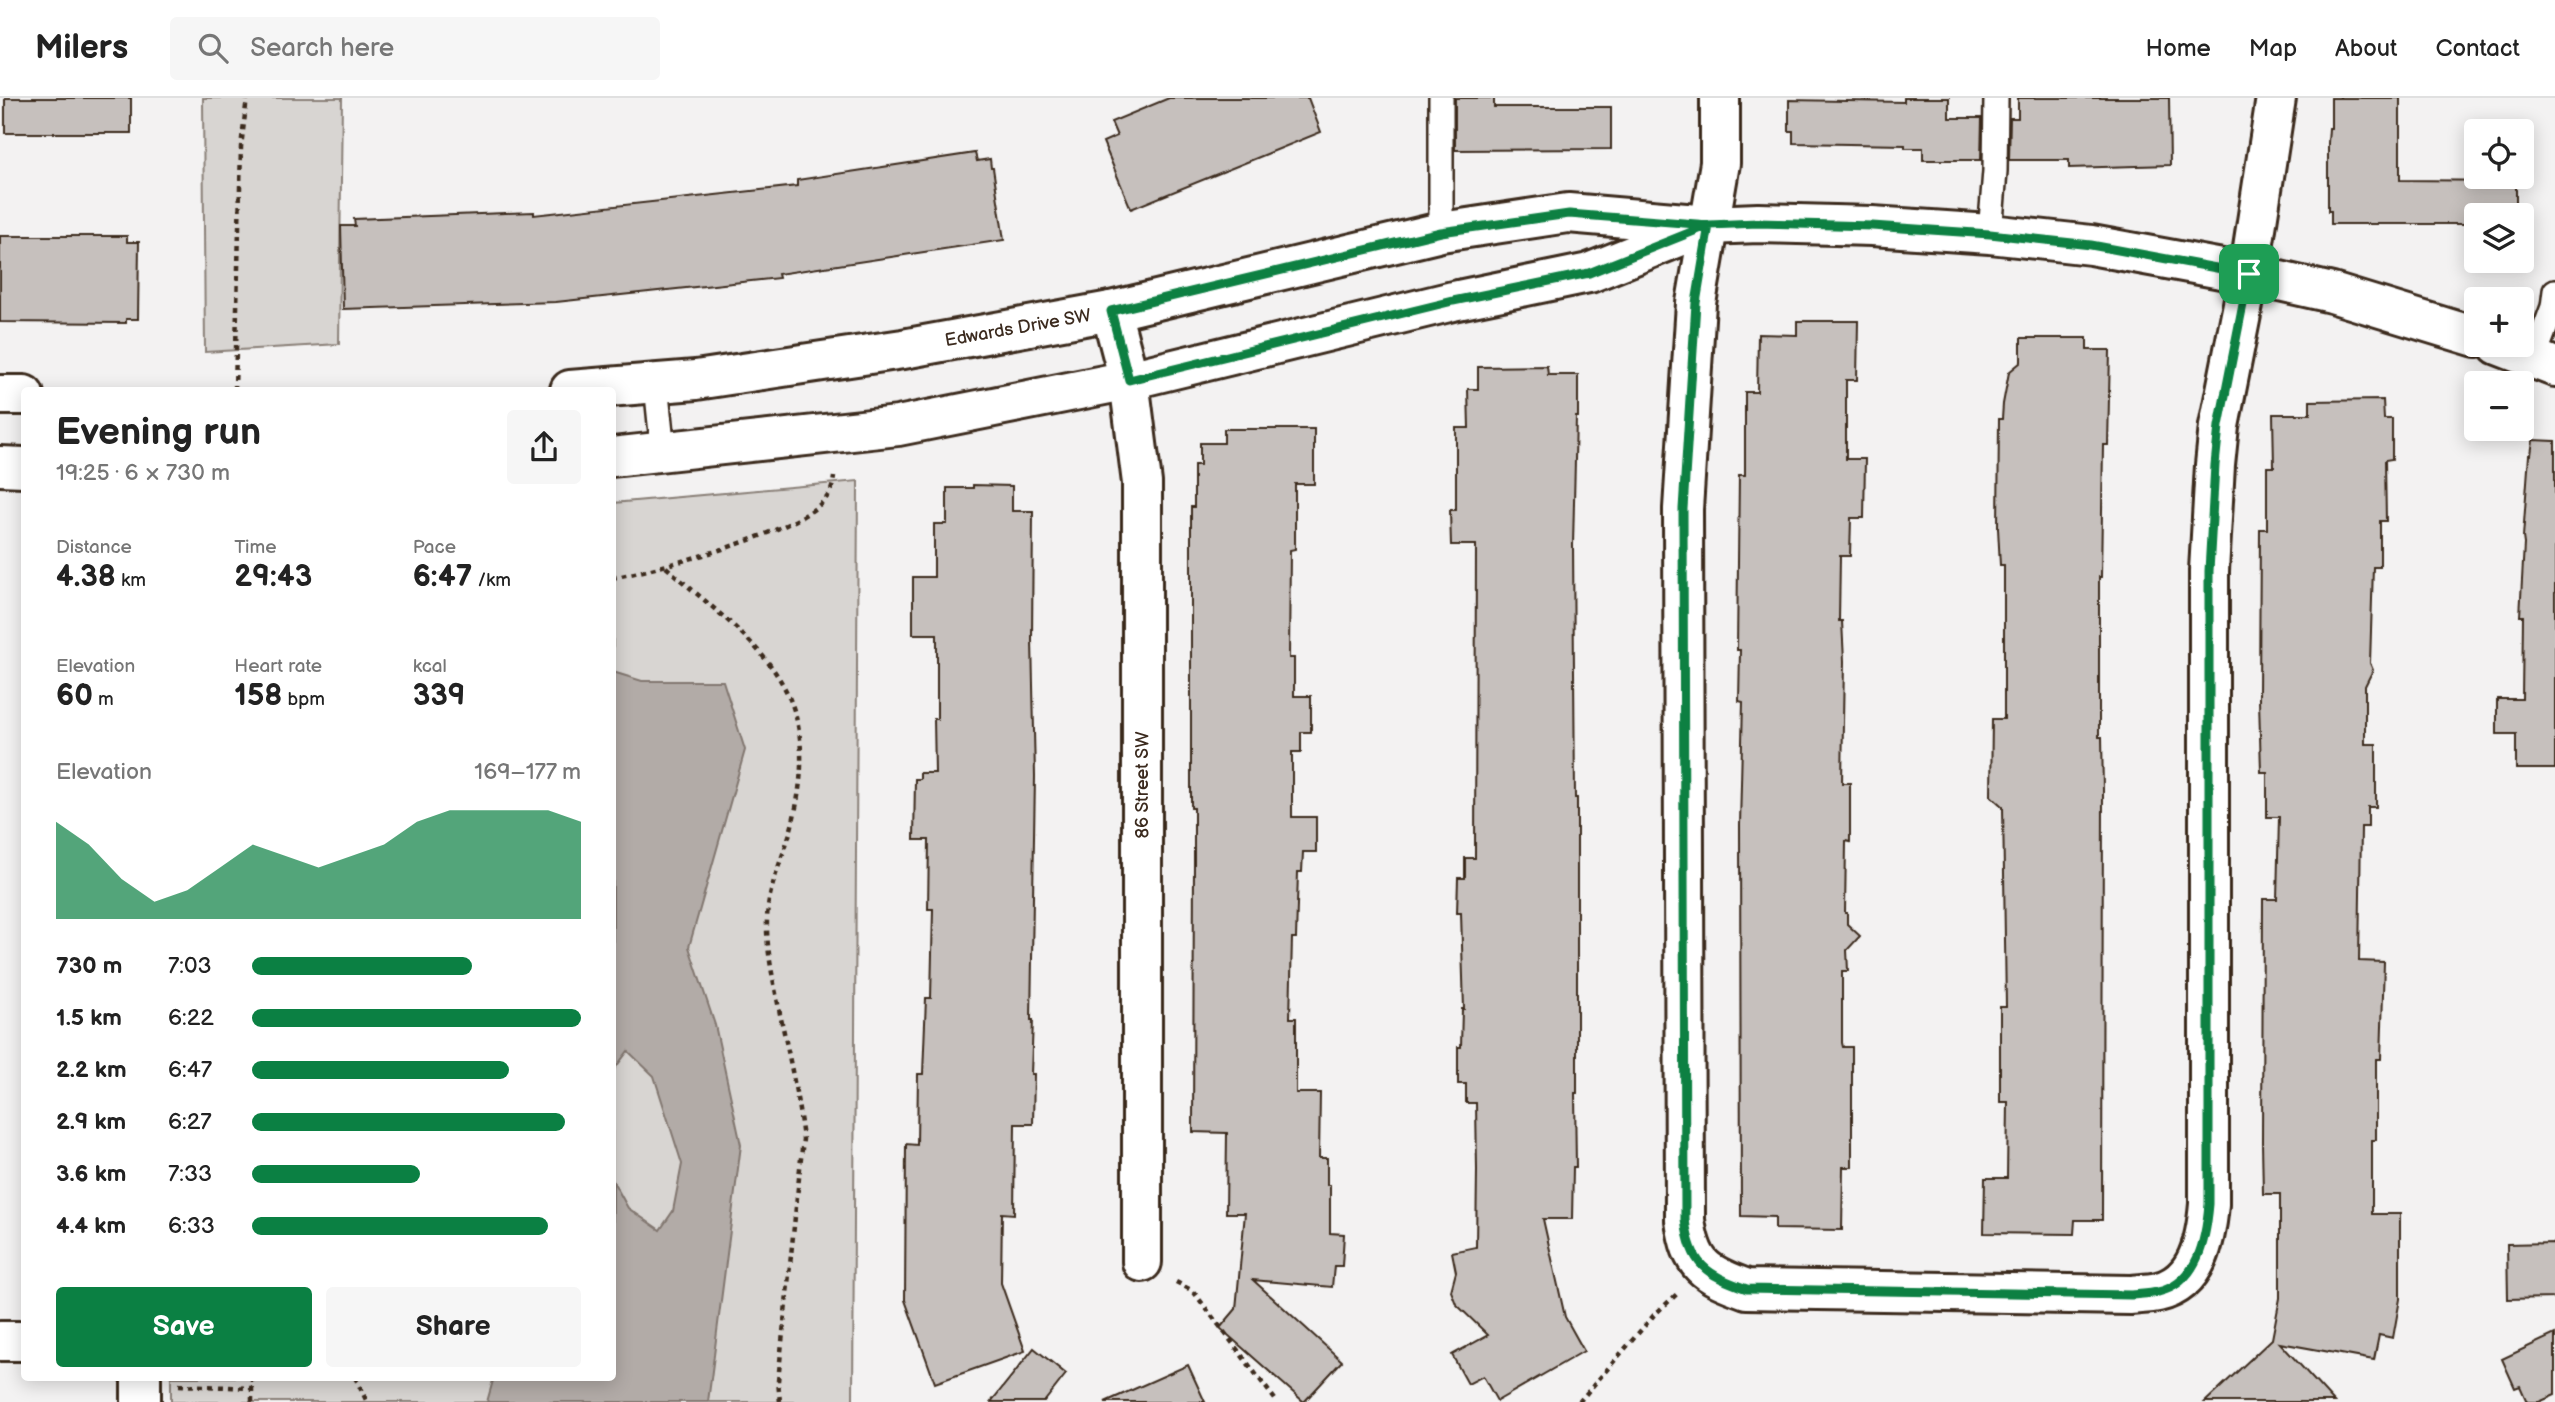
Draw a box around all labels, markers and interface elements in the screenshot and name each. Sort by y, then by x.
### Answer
search box [170,17,660,80]
text: Milers [35,28,128,68]
icon: search [194,29,232,67]
text: Search here [250,33,394,64]
text: Home [2146,34,2211,63]
text: Map [2249,34,2297,63]
text: About [2335,34,2397,63]
text: Contact [2435,34,2520,63]
map controls [2464,119,2534,441]
button: locate [2464,119,2534,189]
button: layers [2464,203,2534,273]
pin [2219,244,2279,304]
icon: arrive [2230,255,2268,293]
button: + [2464,287,2534,357]
street label: Edwards Drive SW [943,305,1093,351]
button: − [2464,371,2534,441]
text: Evening run [56,410,261,455]
button: share [507,410,581,484]
text: 19:25 · 6 × 730 m [56,459,230,487]
text: Distance [56,536,132,559]
text: Time [234,536,276,559]
text: Pace [413,536,456,559]
text: 4.38 [56,559,116,595]
text: 29:43 [234,559,312,595]
text: 6:47 [413,559,472,595]
text: km [116,569,146,592]
text: /km [472,569,511,592]
text: Elevation [56,655,135,678]
text: Heart rate [234,655,322,678]
text: kcal [413,655,447,678]
text: 60 [56,678,93,714]
text: 158 [234,678,282,714]
text: 339 [413,678,465,714]
text: m [93,688,114,711]
text: bpm [282,688,325,711]
street label: 86 Street SW [1132,731,1153,839]
text: Elevation [56,758,152,786]
text: 169–177 m [474,758,581,786]
text: 730 m [56,952,122,980]
text: 7:03 [168,952,212,980]
text: 1.5 km [56,1004,122,1032]
text: 6:22 [168,1004,214,1032]
text: 2.2 km [56,1056,127,1084]
text: 6:47 [168,1056,212,1084]
text: 2.9 km [56,1108,126,1136]
text: 6:27 [168,1108,212,1136]
text: 3.6 km [56,1160,126,1188]
text: 7:33 [168,1160,212,1188]
text: 4.4 km [56,1212,126,1240]
text: 6:33 [168,1212,215,1240]
button: Save [56,1287,312,1367]
button: Share [326,1287,581,1367]

